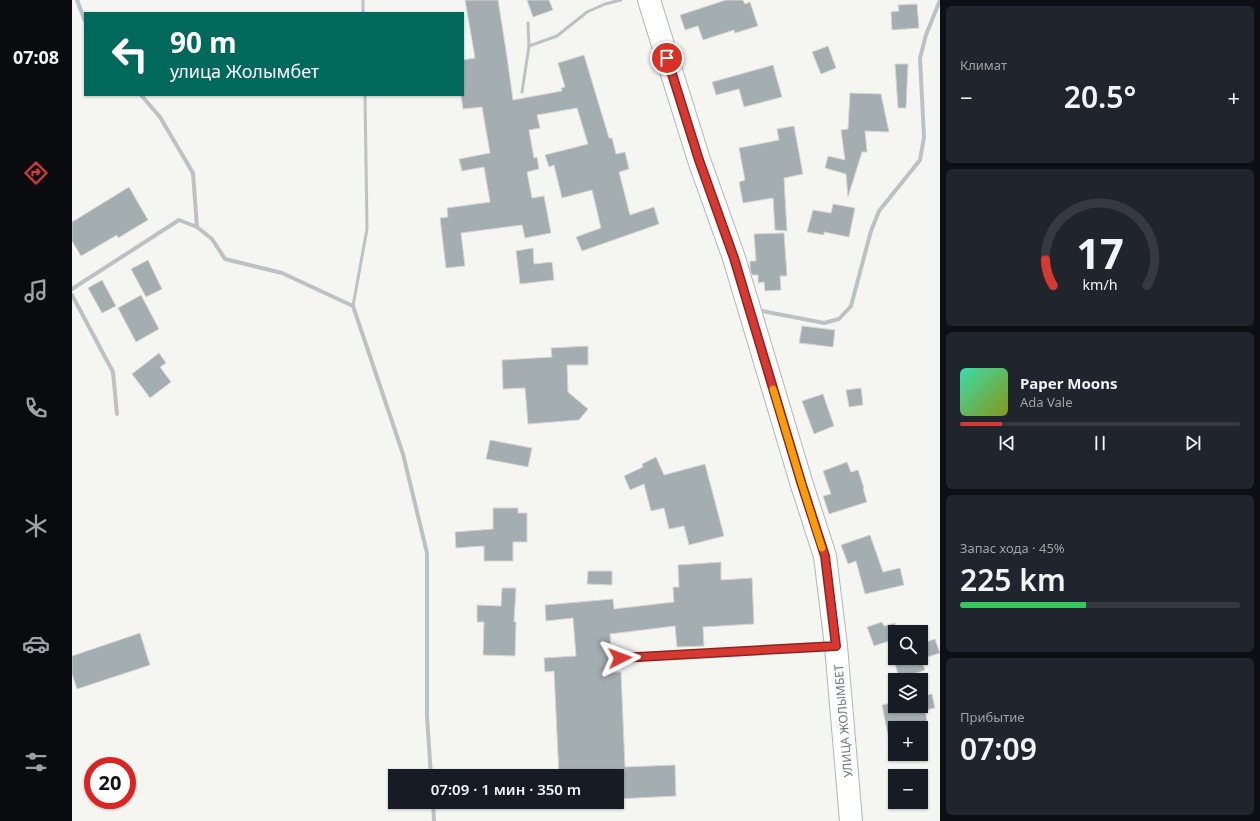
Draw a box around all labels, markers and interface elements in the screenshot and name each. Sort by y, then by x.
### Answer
text: 90 m [170,23,237,61]
icon: left [104,28,156,80]
pin [650,41,684,75]
text: 07:08 [13,45,59,69]
icon: arrive [656,47,678,69]
text: Климат [960,56,1007,74]
text: улица Жолымбет [170,59,319,83]
text: 20.5° [1064,76,1136,117]
text: − [960,82,973,112]
text: + [1227,82,1240,112]
icon: directions [22,159,50,187]
text: 17 [1076,224,1124,280]
text: km/h [1082,274,1118,293]
icon: music [22,277,50,305]
text: Paper Moons [1020,373,1118,393]
text: Ada Vale [1020,393,1073,411]
icon: phone [22,394,50,422]
icon: previous [996,432,1018,454]
icon: pause [1089,432,1111,454]
icon: next [1182,432,1204,454]
icon: climate [22,512,50,540]
text: Запас хода · 45% [960,539,1065,557]
text: 225 km [960,559,1066,600]
map controls [888,625,928,809]
button: search [888,625,928,665]
icon: car [22,630,50,658]
position arrow [599,637,641,679]
street label: УЛИЦА ЖОЛЫМБЕТ [830,664,856,778]
button: layers [888,673,928,713]
text: Прибытие [960,708,1024,726]
button: + [888,721,928,761]
text: 07:09 [960,728,1037,769]
icon: filters [22,748,50,776]
speed limit sign: 20 [84,757,136,809]
button: − [888,769,928,809]
text: 07:09 · 1 мин · 350 m [431,779,581,799]

